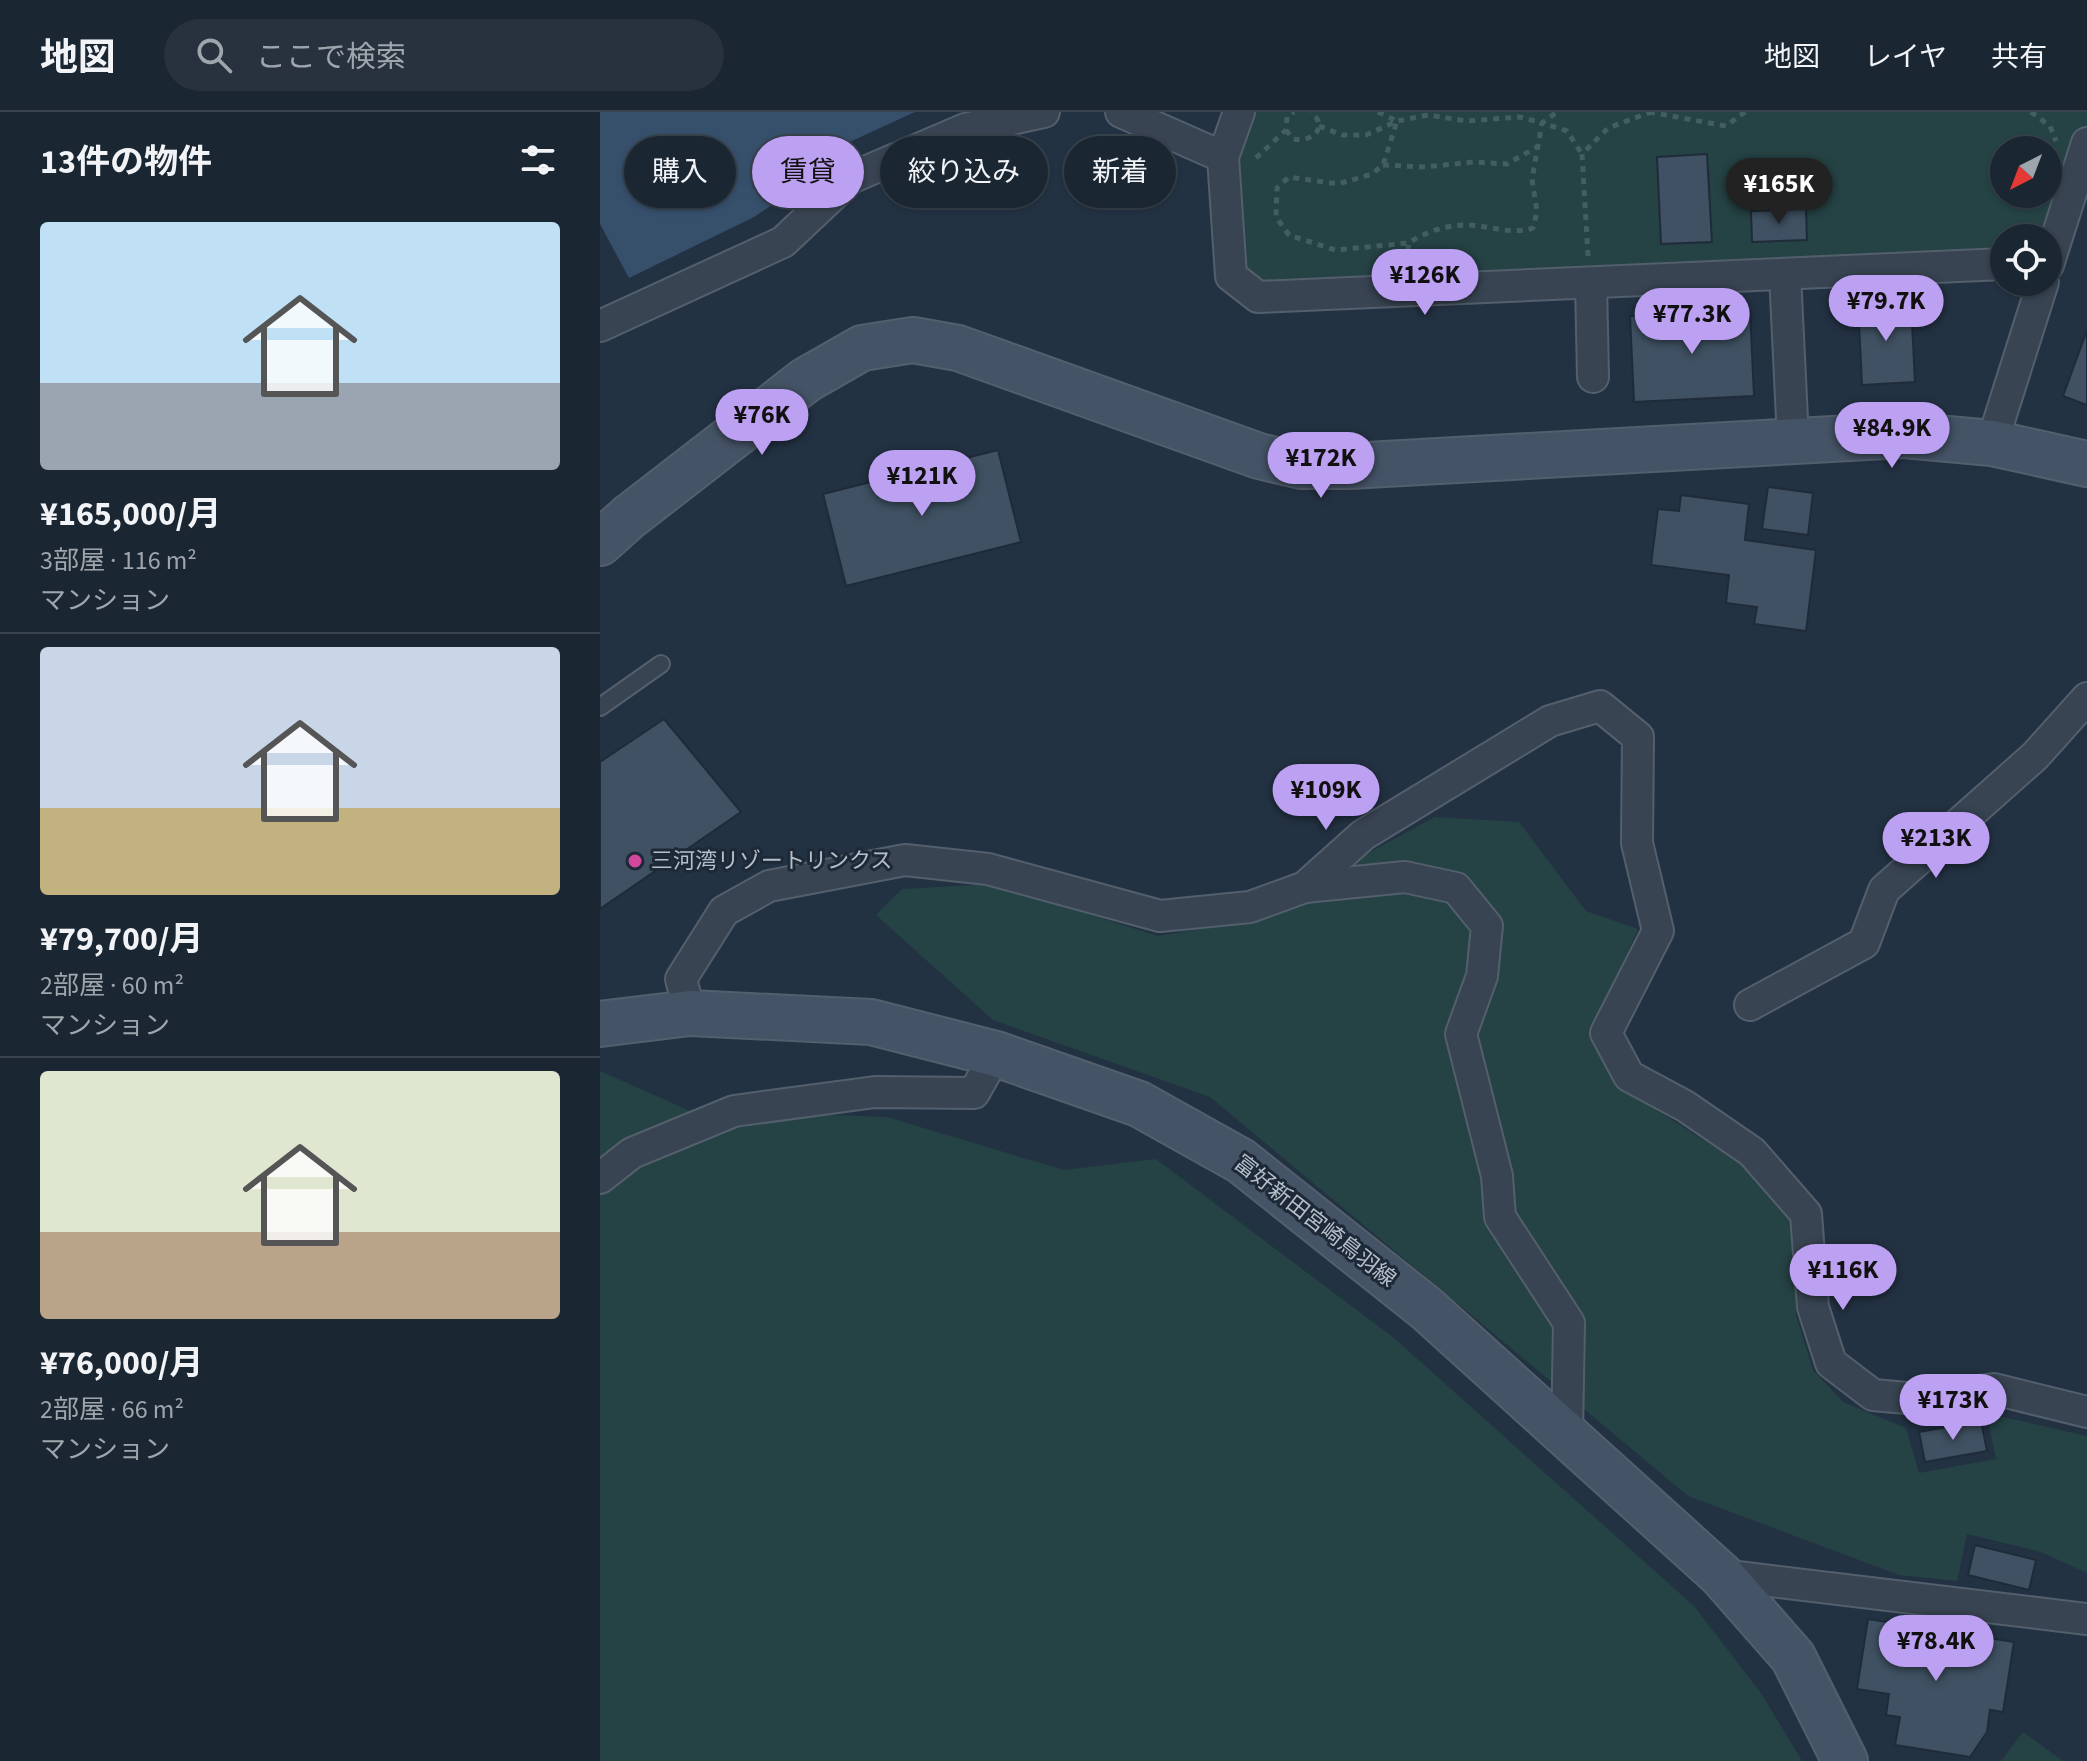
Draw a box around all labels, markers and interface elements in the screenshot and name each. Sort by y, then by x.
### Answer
search box [164,19,724,91]
text: 地図 [40,31,116,85]
icon: search [192,33,236,77]
text: ここで検索 [256,36,406,79]
text: 地図 [1764,37,1820,77]
text: レイヤ [1864,37,1947,77]
text: 共有 [1991,37,2047,77]
chip: 購入 [624,136,736,208]
chip: 賃貸 [752,136,864,208]
chip: 絞り込み [880,136,1048,208]
chip: 新着 [1064,136,1176,208]
north arrow [1990,136,2062,208]
map controls [1990,136,2062,296]
text: 13件の物件 [40,138,212,187]
icon: filters [516,138,560,182]
pin: ¥165K [1723,158,1835,226]
text: ¥165K [1744,165,1814,202]
button: locate [1990,224,2062,296]
pin: ¥126K [1369,249,1481,317]
text: ¥126K [1390,256,1460,293]
icon: home [228,274,372,418]
pin: ¥79.7K [1821,275,1951,343]
text: ¥79.7K [1847,282,1925,319]
pin: ¥77.3K [1627,288,1757,356]
text: ¥77.3K [1653,295,1731,332]
pin: ¥76K [715,389,809,457]
text: ¥76K [733,396,791,433]
pin: ¥84.9K [1827,402,1957,470]
text: ¥84.9K [1853,409,1931,446]
pin: ¥172K [1265,432,1377,500]
text: ¥172K [1286,439,1356,476]
pin: ¥121K [866,450,978,518]
text: ¥121K [887,457,957,494]
text: ¥165,000/月 [40,490,221,539]
text: 3部屋 · 116 m² [40,542,197,579]
text: マンション [40,582,170,619]
icon: home [228,699,372,843]
pin: ¥109K [1270,764,1382,832]
text: ¥109K [1291,771,1361,808]
pin: ¥213K [1880,812,1992,880]
text: ¥213K [1901,819,1971,856]
place label: 三河湾リゾートリンクス [651,845,892,877]
marker: 三河湾リゾートリンクス [626,852,644,870]
text: ¥79,700/月 [40,915,203,964]
text: 2部屋 · 60 m² [40,967,184,1004]
text: マンション [40,1007,170,1044]
icon: home [228,1123,372,1267]
street label: 富好新田宮崎鳥羽線 [1227,1147,1403,1295]
pin: ¥116K [1787,1244,1899,1312]
text: ¥116K [1808,1251,1878,1288]
text: ¥76,000/月 [40,1339,203,1388]
pin: ¥173K [1897,1374,2009,1442]
text: ¥173K [1918,1381,1988,1418]
text: 2部屋 · 66 m² [40,1391,184,1428]
text: マンション [40,1431,170,1468]
pin: ¥78.4K [1871,1615,2001,1683]
text: ¥78.4K [1897,1622,1975,1659]

